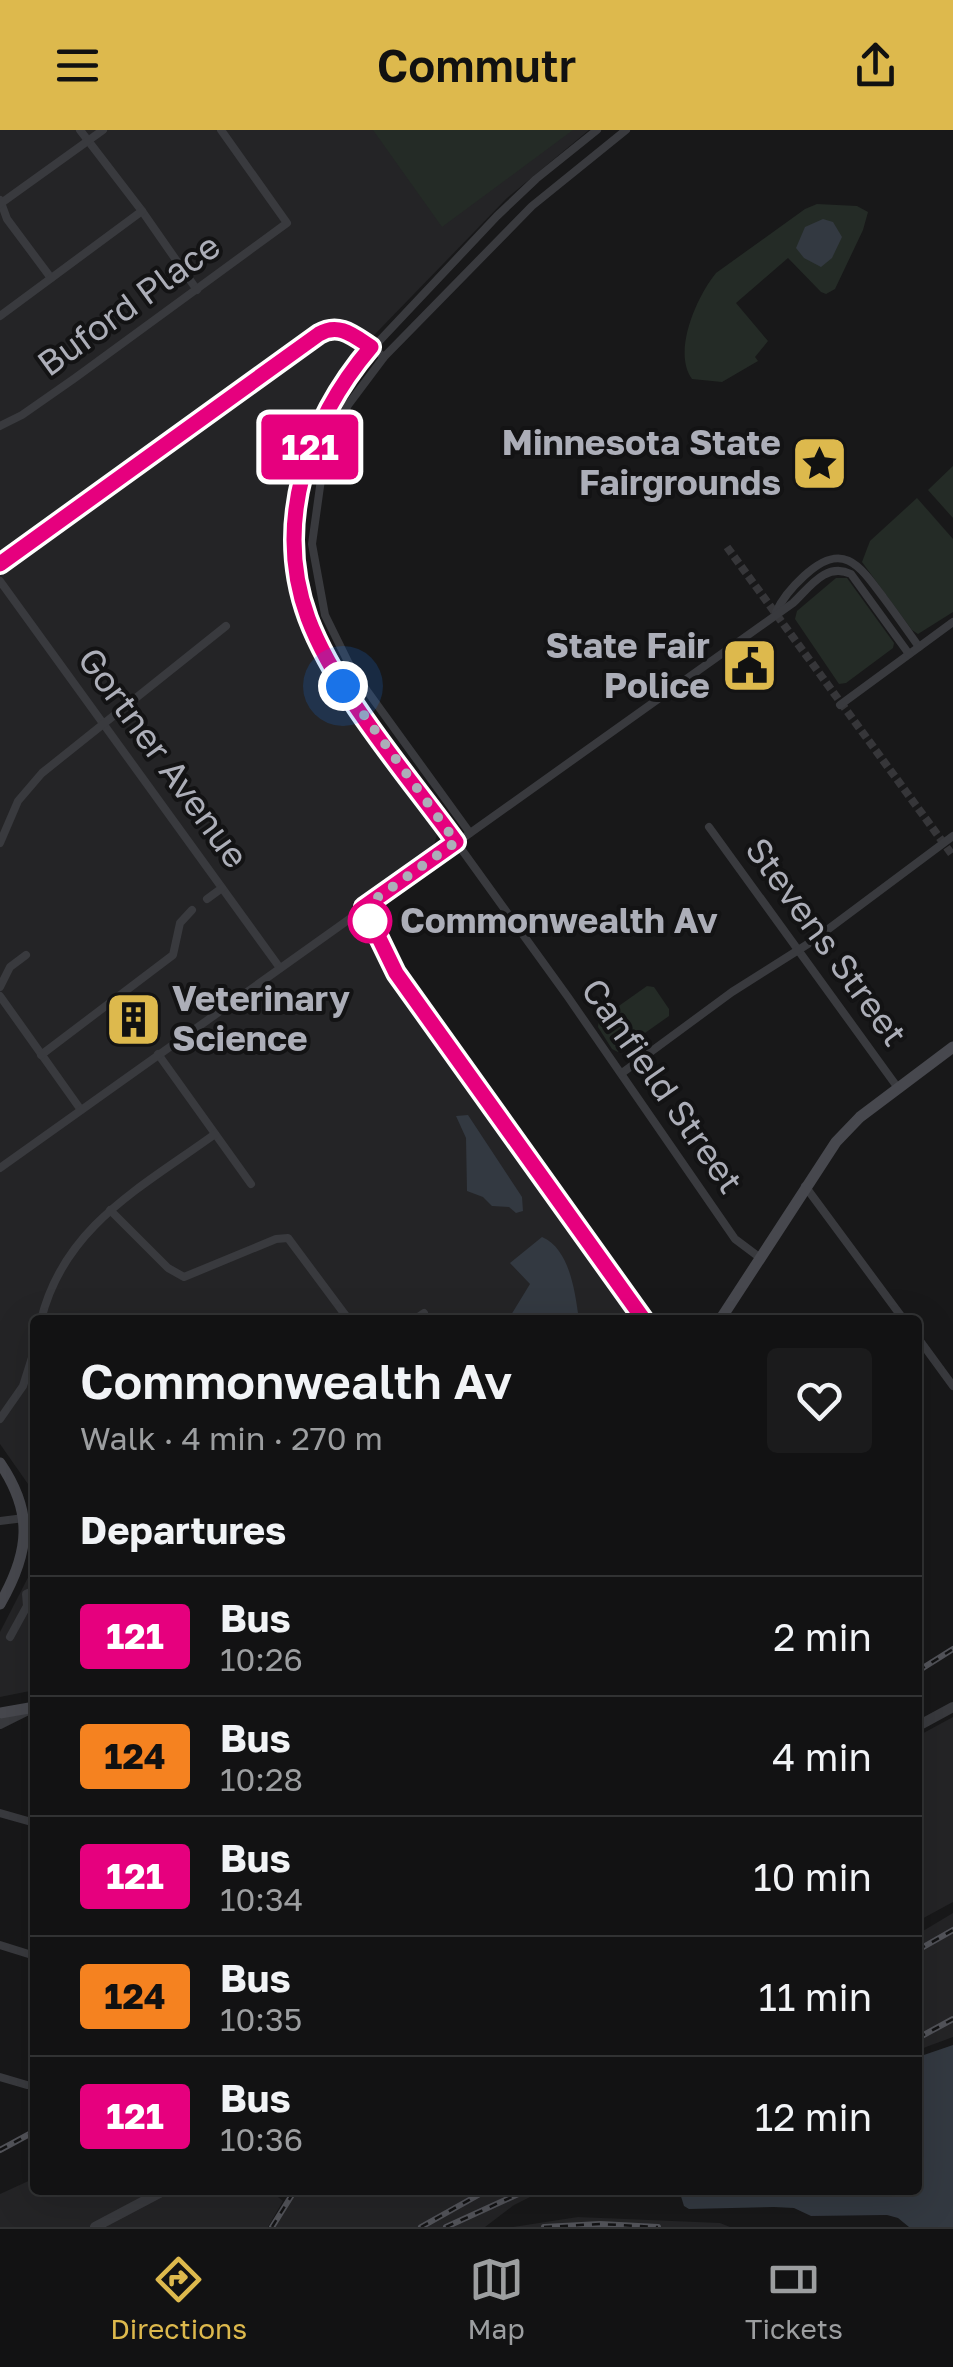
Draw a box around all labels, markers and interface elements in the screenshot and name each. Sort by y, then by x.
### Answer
icon: menu [50,38,105,93]
text: Commutr [377,38,576,92]
icon: share [848,38,903,93]
street label: Buford Place [29,224,228,384]
line badge: 121 [252,414,368,480]
place label: Minnesota State Fairgrounds [502,421,781,503]
text: 121 [281,426,339,468]
place icon: Minnesota State Fairgrounds [790,433,850,493]
place label: State Fair Police [546,624,710,706]
public building icon: State Fair Police [719,636,779,696]
street label: Gortner Avenue [70,639,258,876]
your location [318,661,368,711]
street label: Stevens Street [737,829,916,1054]
place label: Commonwealth Av [400,899,718,941]
marker: Commonwealth Av [349,900,391,942]
street label: Canfield Street [573,970,752,1201]
place label: Veterinary Science [172,977,350,1059]
building icon: Veterinary Science [103,989,163,1049]
button: heart [767,1348,872,1453]
text: Commonwealth Av [80,1352,512,1410]
text: Walk · 4 min · 270 m [80,1419,383,1457]
text: Departures [80,1507,286,1552]
text: Bus [220,1595,291,1640]
text: 2 min [773,1614,872,1659]
text: 121 [106,1615,164,1657]
text: 10:26 [220,1640,303,1678]
text: Bus [220,1715,291,1760]
text: 4 min [772,1734,872,1779]
text: 124 [104,1735,166,1777]
text: 10:28 [220,1760,303,1798]
text: Bus [220,1835,291,1880]
text: 10 min [753,1854,872,1899]
text: 121 [106,1855,164,1897]
text: 10:34 [220,1880,303,1918]
text: Bus [220,1955,291,2000]
text: 11 min [758,1974,872,2019]
text: 124 [104,1975,166,2017]
text: 10:35 [220,2000,302,2038]
text: Bus [220,2075,291,2120]
text: 12 min [755,2094,872,2139]
text: 121 [106,2095,164,2137]
text: 10:36 [220,2120,303,2158]
tab: Directions [110,2252,247,2345]
tab: Map [467,2252,525,2345]
tab: Tickets [745,2252,843,2345]

